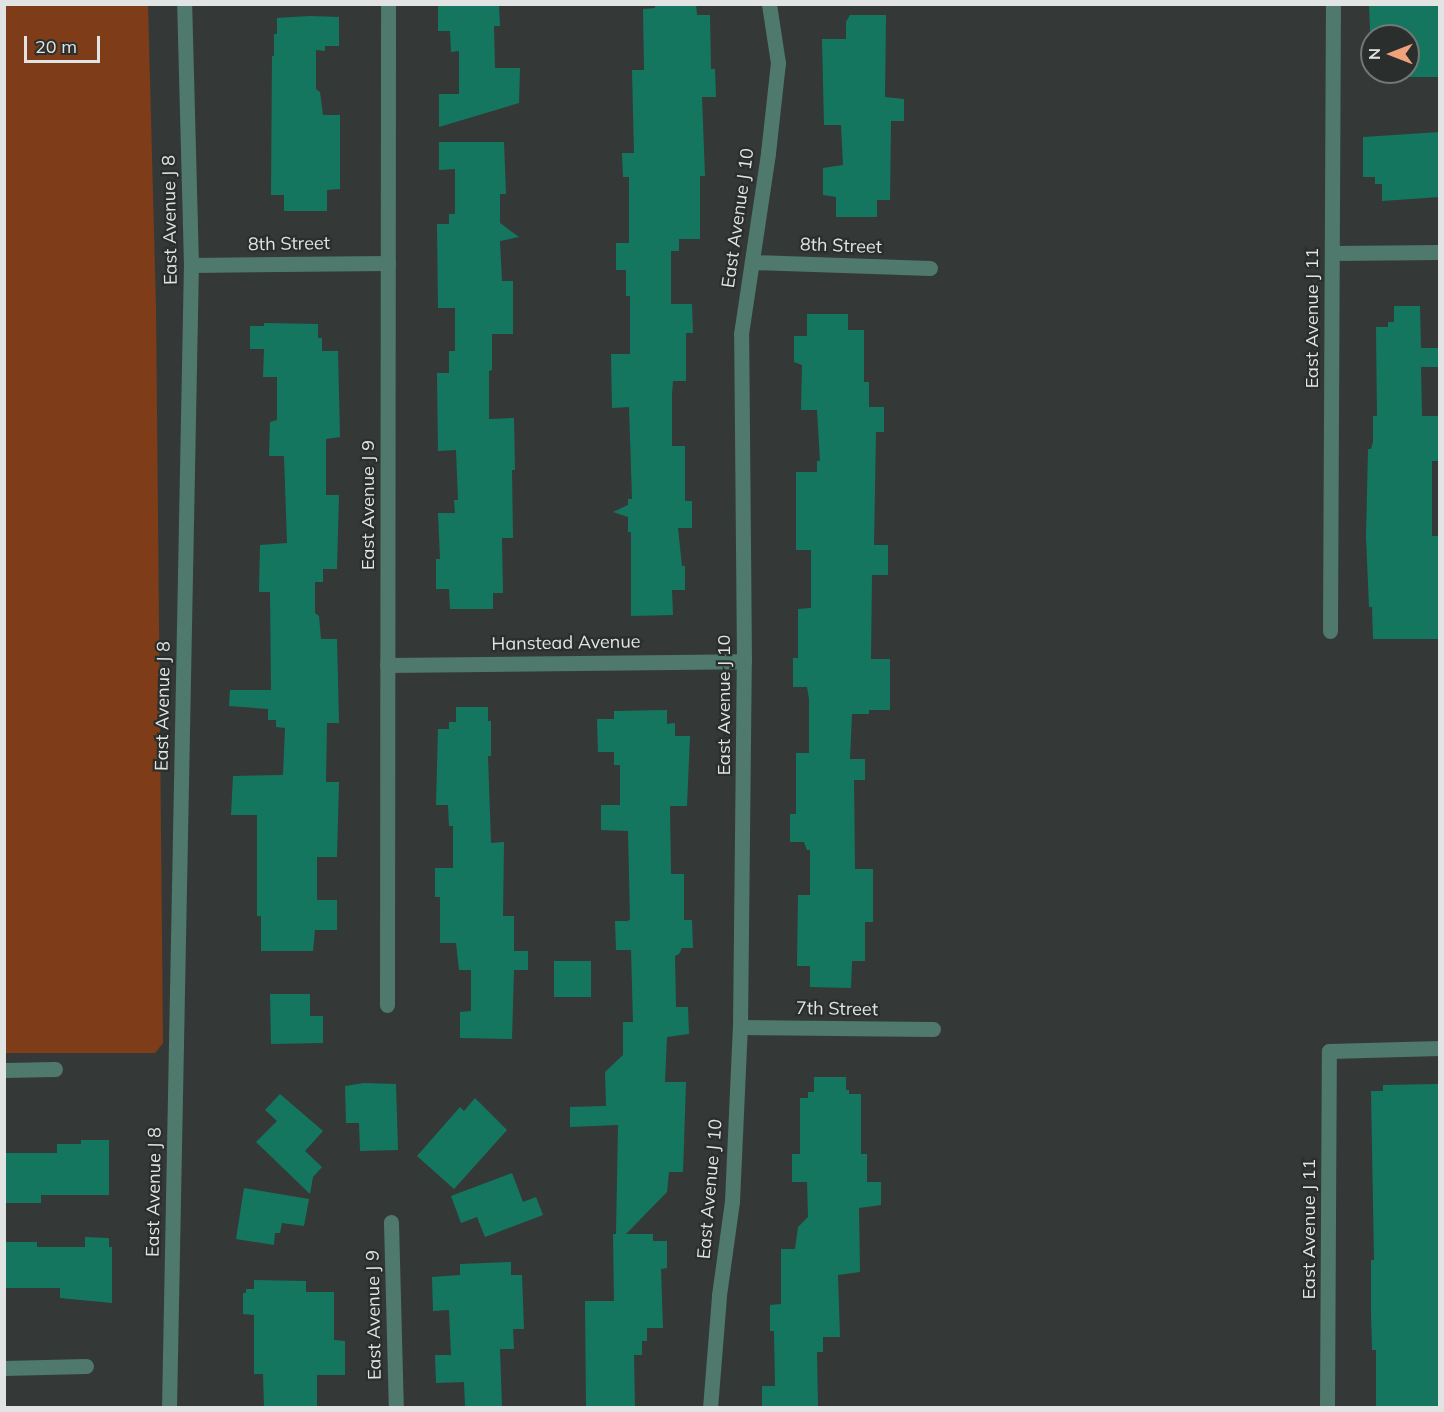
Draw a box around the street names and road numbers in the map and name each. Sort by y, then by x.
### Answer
street label: East Avenue J 10 [718,147,758,289]
street label: East Avenue J 8 [158,155,182,285]
street label: 8th Street [248,232,330,256]
street label: 8th Street [800,234,882,258]
street label: East Avenue J 11 [1301,248,1323,388]
street label: East Avenue J 9 [357,440,379,570]
street label: Hanstead Avenue [491,631,641,655]
street label: East Avenue J 10 [713,635,735,775]
street label: East Avenue J 8 [151,641,175,771]
street label: 7th Street [796,997,878,1021]
street label: East Avenue J 10 [693,1118,727,1260]
street label: East Avenue J 8 [142,1127,166,1257]
street label: East Avenue J 11 [1298,1159,1320,1299]
street label: East Avenue J 9 [362,1250,386,1380]

